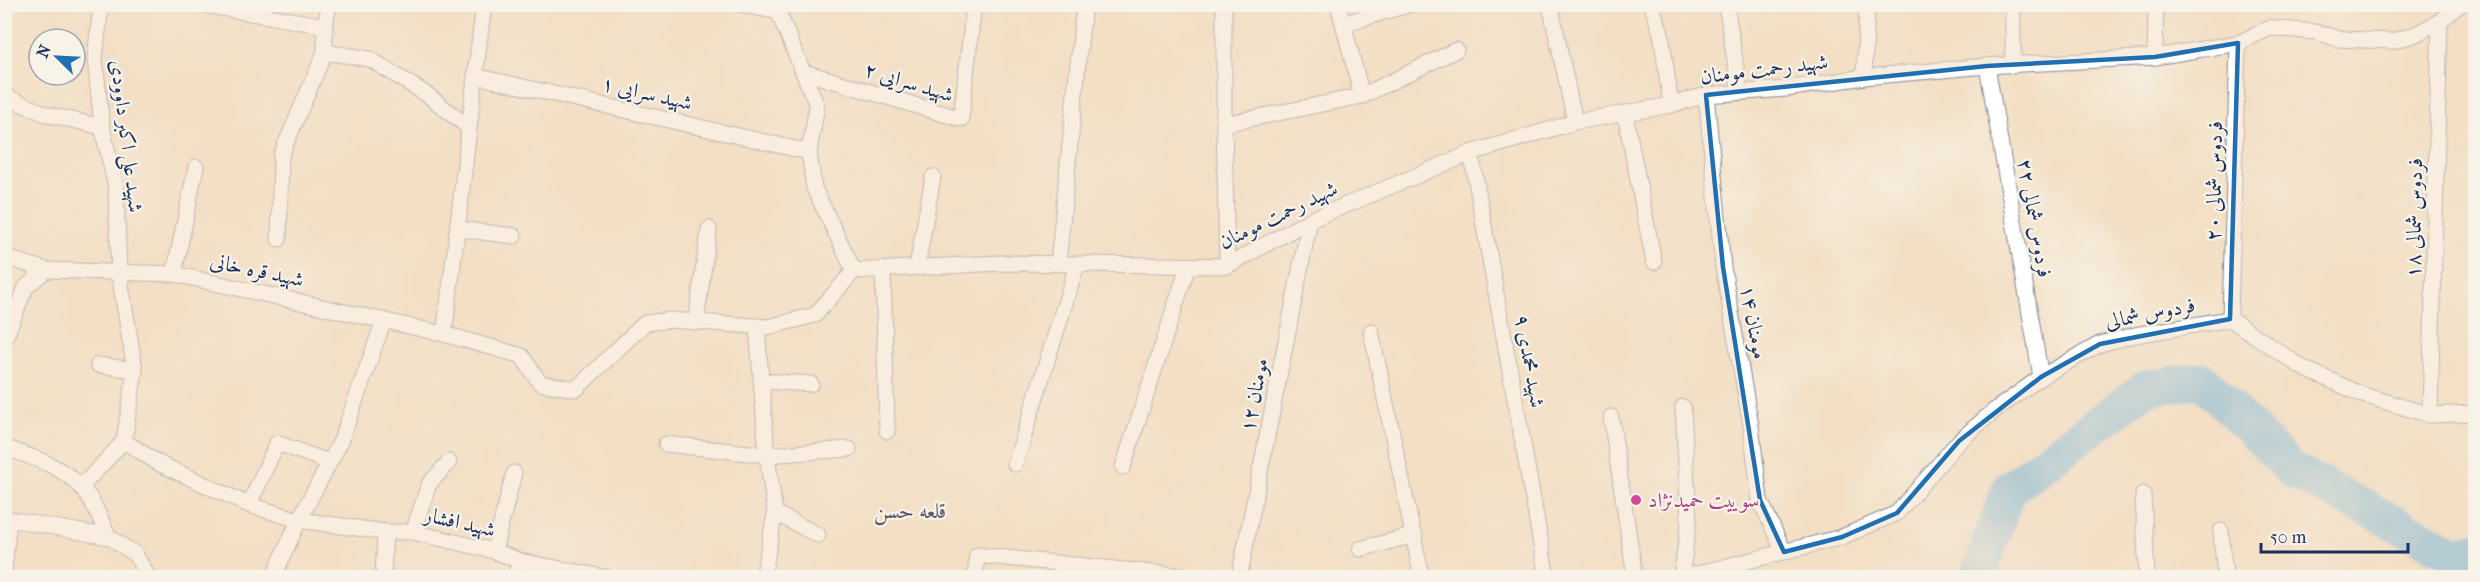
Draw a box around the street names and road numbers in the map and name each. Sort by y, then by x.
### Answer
street label: شهید رحمت مومنان [1699,49,1830,91]
street label: شهید سرایی ۲ [861,57,957,109]
street label: شهید علی اکبر داوودی [102,58,148,214]
street label: شهید سرایی ۱ [599,71,695,117]
street label: فردوس شمالی ۲۰ [2201,121,2228,241]
street label: فردوس شمالی ۲۲ [2012,157,2057,279]
street label: فردوس شمالی ۱۸ [2401,158,2428,278]
street label: شهید رحمت مومنان [1215,176,1342,256]
street label: شهید قره خانی [208,248,306,294]
street label: مومنان ۱۴ [1735,283,1772,361]
street label: فردوس شمالی [2103,293,2197,334]
street label: ۹ شهید محمدی [1508,312,1550,410]
street label: مومنان ۱۲ [1235,356,1274,434]
street label: شهید افشار [420,502,498,544]

